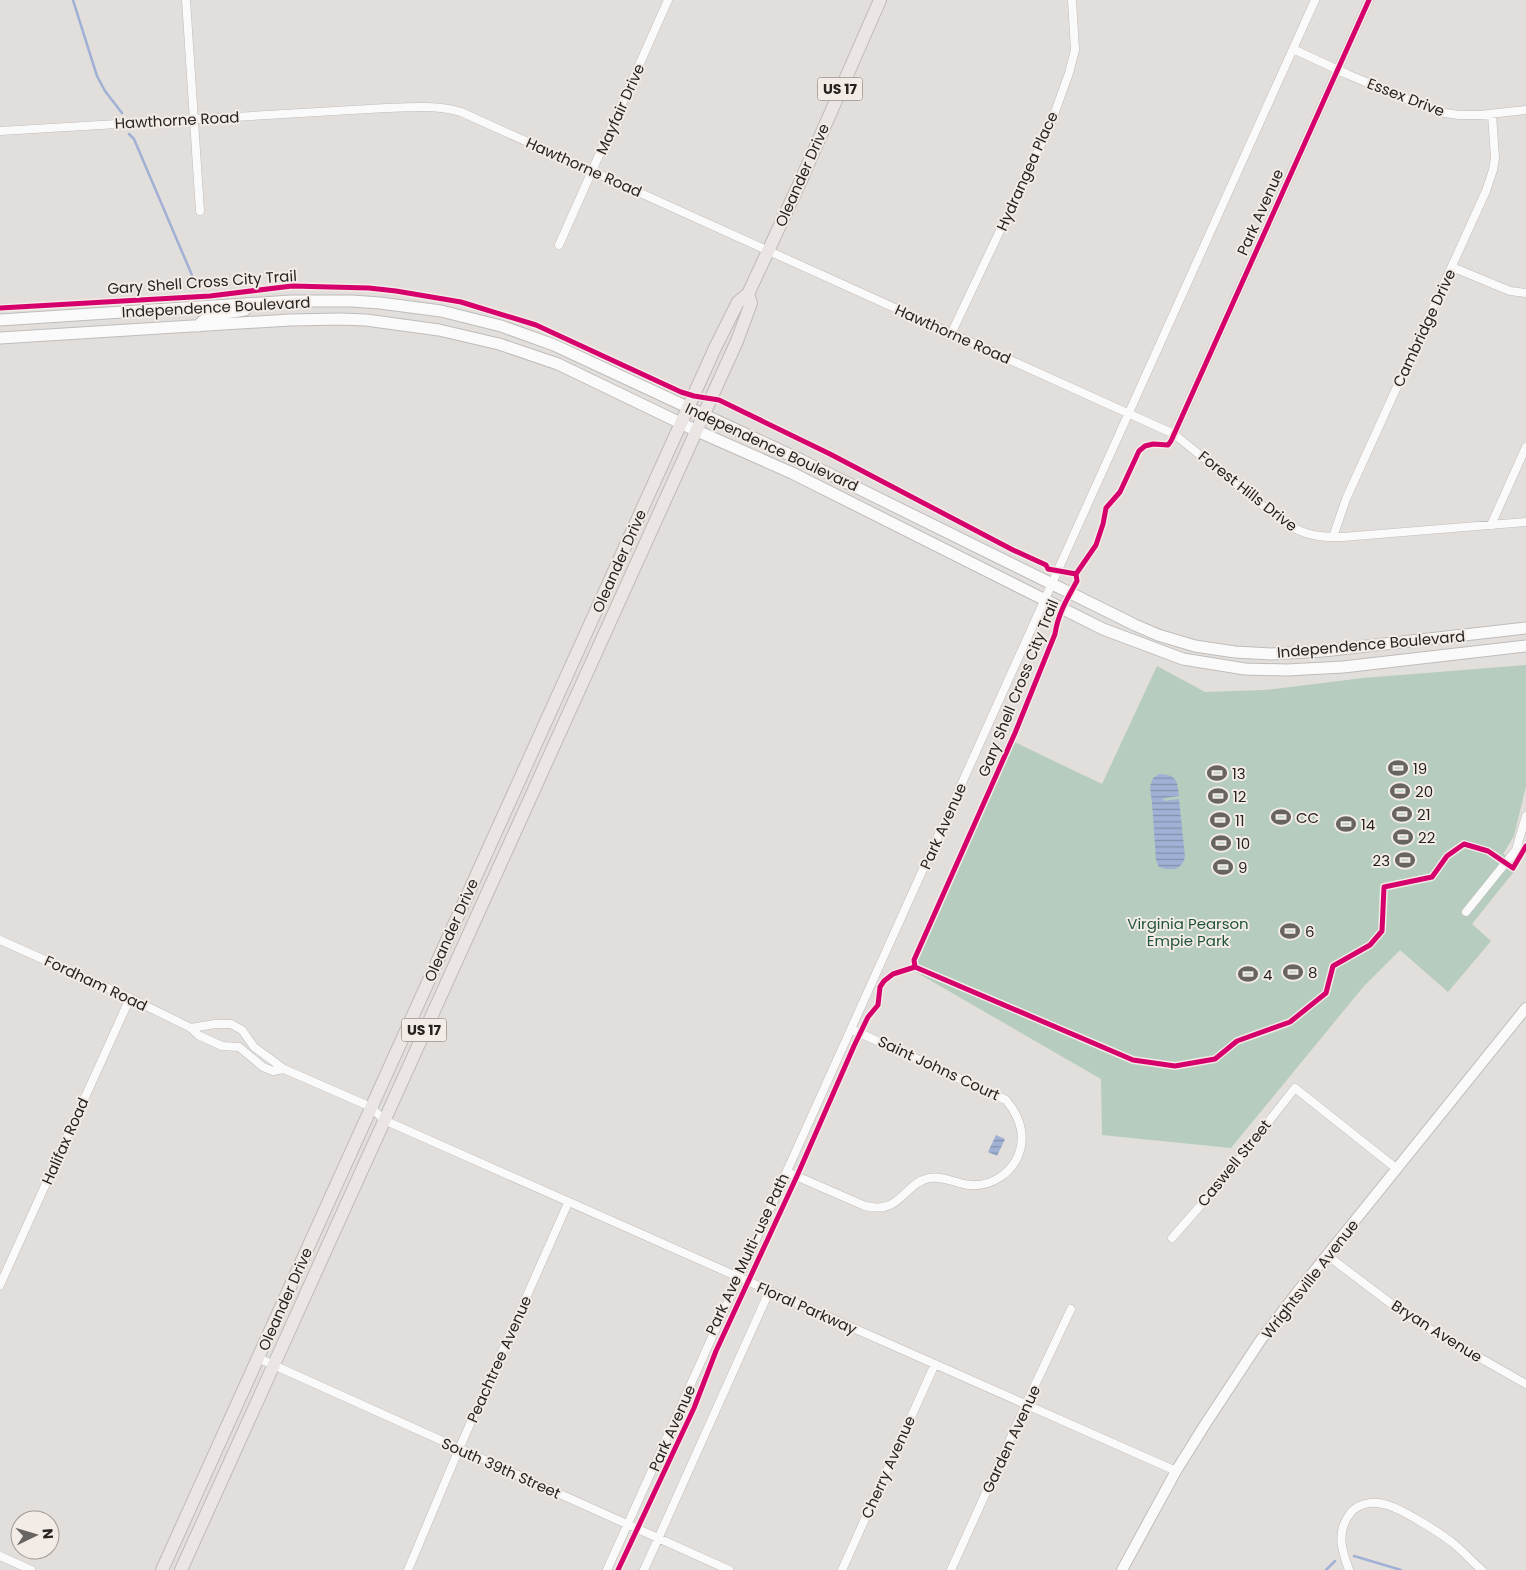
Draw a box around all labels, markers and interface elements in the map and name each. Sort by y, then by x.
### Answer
street label: Mayfair Drive [591,60,649,158]
street label: Essex Drive [1364,73,1448,121]
road number: US 17 [818,78,862,100]
street label: Hawthorne Road [114,106,240,134]
street label: Hydrangea Place [991,108,1063,234]
street label: Oleander Drive [770,120,834,230]
street label: Hawthorne Road [523,132,645,202]
street label: Park Avenue [1232,165,1288,259]
street label: Gary Shell Cross City Trail [107,265,297,299]
street label: Cambridge Drive [1387,266,1461,390]
street label: Independence Boulevard [121,292,311,322]
street label: Hawthorne Road [892,299,1014,369]
street label: Independence Boulevard [682,398,862,496]
street label: Forest Hills Drive [1194,446,1302,536]
street label: Oleander Drive [587,506,651,616]
street label: Gary Shell Cross City Trail [973,596,1063,780]
street label: Independence Boulevard [1276,625,1466,663]
sports icon: 19 [1387,757,1409,779]
place label: 19 [1413,758,1427,779]
sports icon: 13 [1206,762,1228,784]
place label: 13 [1232,763,1246,784]
street label: Park Avenue [915,779,971,873]
sports icon: 20 [1389,780,1411,802]
place label: 20 [1415,781,1433,802]
sports icon: 12 [1207,785,1229,807]
place label: 12 [1233,786,1246,807]
sports icon: 21 [1391,803,1413,825]
place label: 21 [1417,804,1430,825]
sports icon: CC [1270,806,1292,828]
place label: CC [1296,807,1319,828]
sports icon: 11 [1209,809,1231,831]
place label: 11 [1235,810,1245,831]
sports icon: 14 [1335,813,1357,835]
place label: 14 [1361,814,1375,835]
sports icon: 22 [1392,826,1414,848]
place label: 22 [1418,827,1435,848]
sports icon: 10 [1210,832,1232,854]
place label: 10 [1236,833,1250,854]
sports icon: 23 [1394,849,1416,871]
place label: 23 [1373,850,1390,871]
sports icon: 9 [1212,856,1234,878]
place label: 9 [1238,857,1247,878]
street label: Oleander Drive [419,875,483,985]
park label: Virginia Pearson Empie Park [1127,913,1249,951]
sports icon: 6 [1279,920,1301,942]
place label: 6 [1305,921,1315,942]
street label: Fordham Road [41,950,151,1016]
sports icon: 8 [1282,961,1304,983]
place label: 8 [1308,962,1317,983]
sports icon: 4 [1237,963,1259,985]
place label: 4 [1263,964,1272,985]
road number: US 17 [402,1018,446,1042]
street label: Saint Johns Court [875,1031,1003,1105]
street label: Halifax Road [36,1094,94,1188]
street label: Caswell Street [1192,1115,1276,1211]
street label: Park Ave Multi-use Path [700,1170,794,1338]
street label: Wrightsville Avenue [1257,1215,1363,1343]
street label: Oleander Drive [253,1244,317,1354]
street label: Floral Parkway [754,1277,861,1340]
street label: Peachtree Avenue [462,1292,536,1426]
street label: Bryan Avenue [1388,1295,1486,1367]
street label: Park Avenue [644,1381,700,1475]
street label: Garden Avenue [977,1382,1045,1496]
street label: Cherry Avenue [856,1412,920,1522]
street label: South 39th Street [438,1432,564,1504]
north arrow [10,1510,60,1560]
text: N [38,1528,58,1540]

